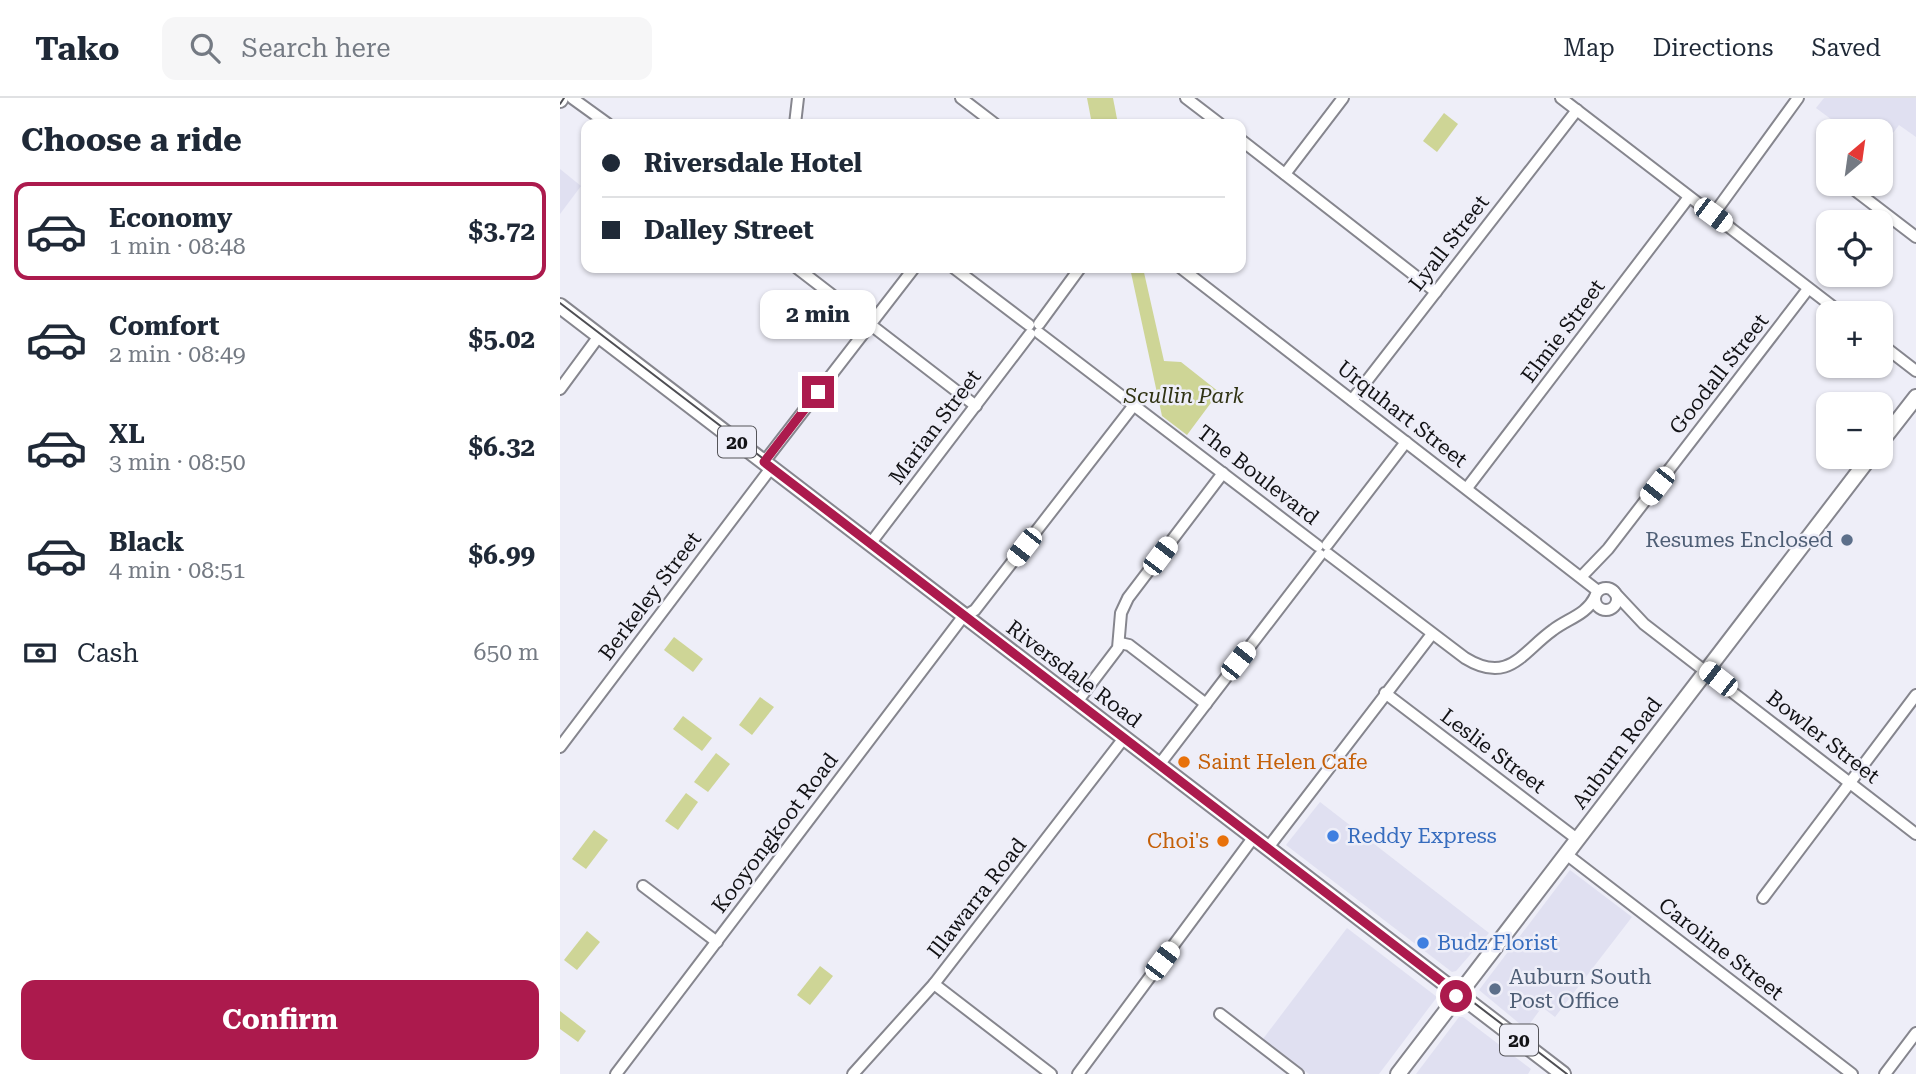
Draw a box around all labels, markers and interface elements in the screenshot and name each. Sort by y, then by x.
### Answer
search box [162,17,652,80]
text: Tako [35,29,120,68]
icon: search [186,29,224,67]
text: Search here [242,33,390,63]
text: Map [1563,34,1615,62]
text: Directions [1653,34,1773,62]
text: Saved [1811,34,1881,62]
north arrow [1816,119,1894,196]
map controls [1816,119,1893,469]
text: Choose a ride [21,121,242,159]
text: Riversdale Hotel [644,148,862,178]
street label: Lyall Street [1404,190,1494,296]
car [1690,194,1737,236]
icon: car [25,200,88,263]
text: Economy [109,203,232,233]
button: locate [1816,210,1893,287]
text: Dalley Street [644,215,814,245]
text: $3.72 [469,216,535,246]
text: 1 min · 08:48 [109,233,246,260]
street label: Elmie Street [1516,275,1610,387]
callout: 2 min [760,290,876,340]
text: 2 min [786,301,850,328]
button: + [1816,301,1893,378]
icon: car [25,308,88,371]
street label: Goodall Street [1665,309,1773,439]
text: Comfort [109,311,219,341]
text: $5.02 [469,324,535,354]
text: 2 min · 08:49 [109,341,246,368]
street label: Urquhart Street [1332,356,1472,472]
street label: Marian Street [884,365,986,489]
route end [802,376,834,408]
park label: Scullin Park [1123,384,1244,408]
button: − [1816,392,1893,469]
icon: car [25,416,88,479]
text: XL [109,419,145,449]
street label: The Boulevard [1193,420,1324,530]
road number: 20 [718,426,756,458]
text: $6.32 [469,432,535,462]
text: 3 min · 08:50 [109,449,246,476]
car [1636,463,1679,509]
icon: car [25,524,88,587]
car [1003,524,1046,570]
text: Black [109,527,184,557]
street label: Berkeley Street [594,527,706,665]
place label: Resumes Enclosed [1645,528,1834,552]
marker: Resumes Enclosed [1839,532,1855,548]
car [1139,533,1182,579]
text: $6.99 [469,540,535,570]
text: 4 min · 08:51 [109,557,246,584]
street label: Riversdale Road [1002,615,1147,733]
icon: cash [21,634,59,672]
text: Cash [77,638,139,668]
car [1217,638,1260,684]
text: 650 m [474,639,539,666]
car [1695,658,1742,700]
street label: Bowler Street [1762,686,1884,788]
street label: Auburn Road [1567,692,1667,813]
street label: Leslie Street [1436,704,1550,798]
street label: Kooyongkoot Road [707,748,843,918]
place label: Saint Helen Cafe [1198,750,1368,774]
marker: Saint Helen Cafe [1176,754,1192,770]
place label: Reddy Express [1347,824,1497,848]
marker: Reddy Express [1325,828,1341,844]
place label: Choi's [1147,829,1209,853]
street label: Illawarra Road [923,833,1032,963]
marker: Choi's [1215,833,1231,849]
street label: Caroline Street [1654,893,1788,1005]
place label: Budz Florist [1437,931,1558,955]
marker: Budz Florist [1415,935,1431,951]
car [1141,938,1184,984]
place label: Auburn South Post Office [1509,965,1652,1013]
button: Confirm [21,980,539,1060]
route start [1440,980,1472,1012]
marker: Auburn South Post Office [1487,981,1503,997]
road number: 20 [1500,1024,1538,1056]

